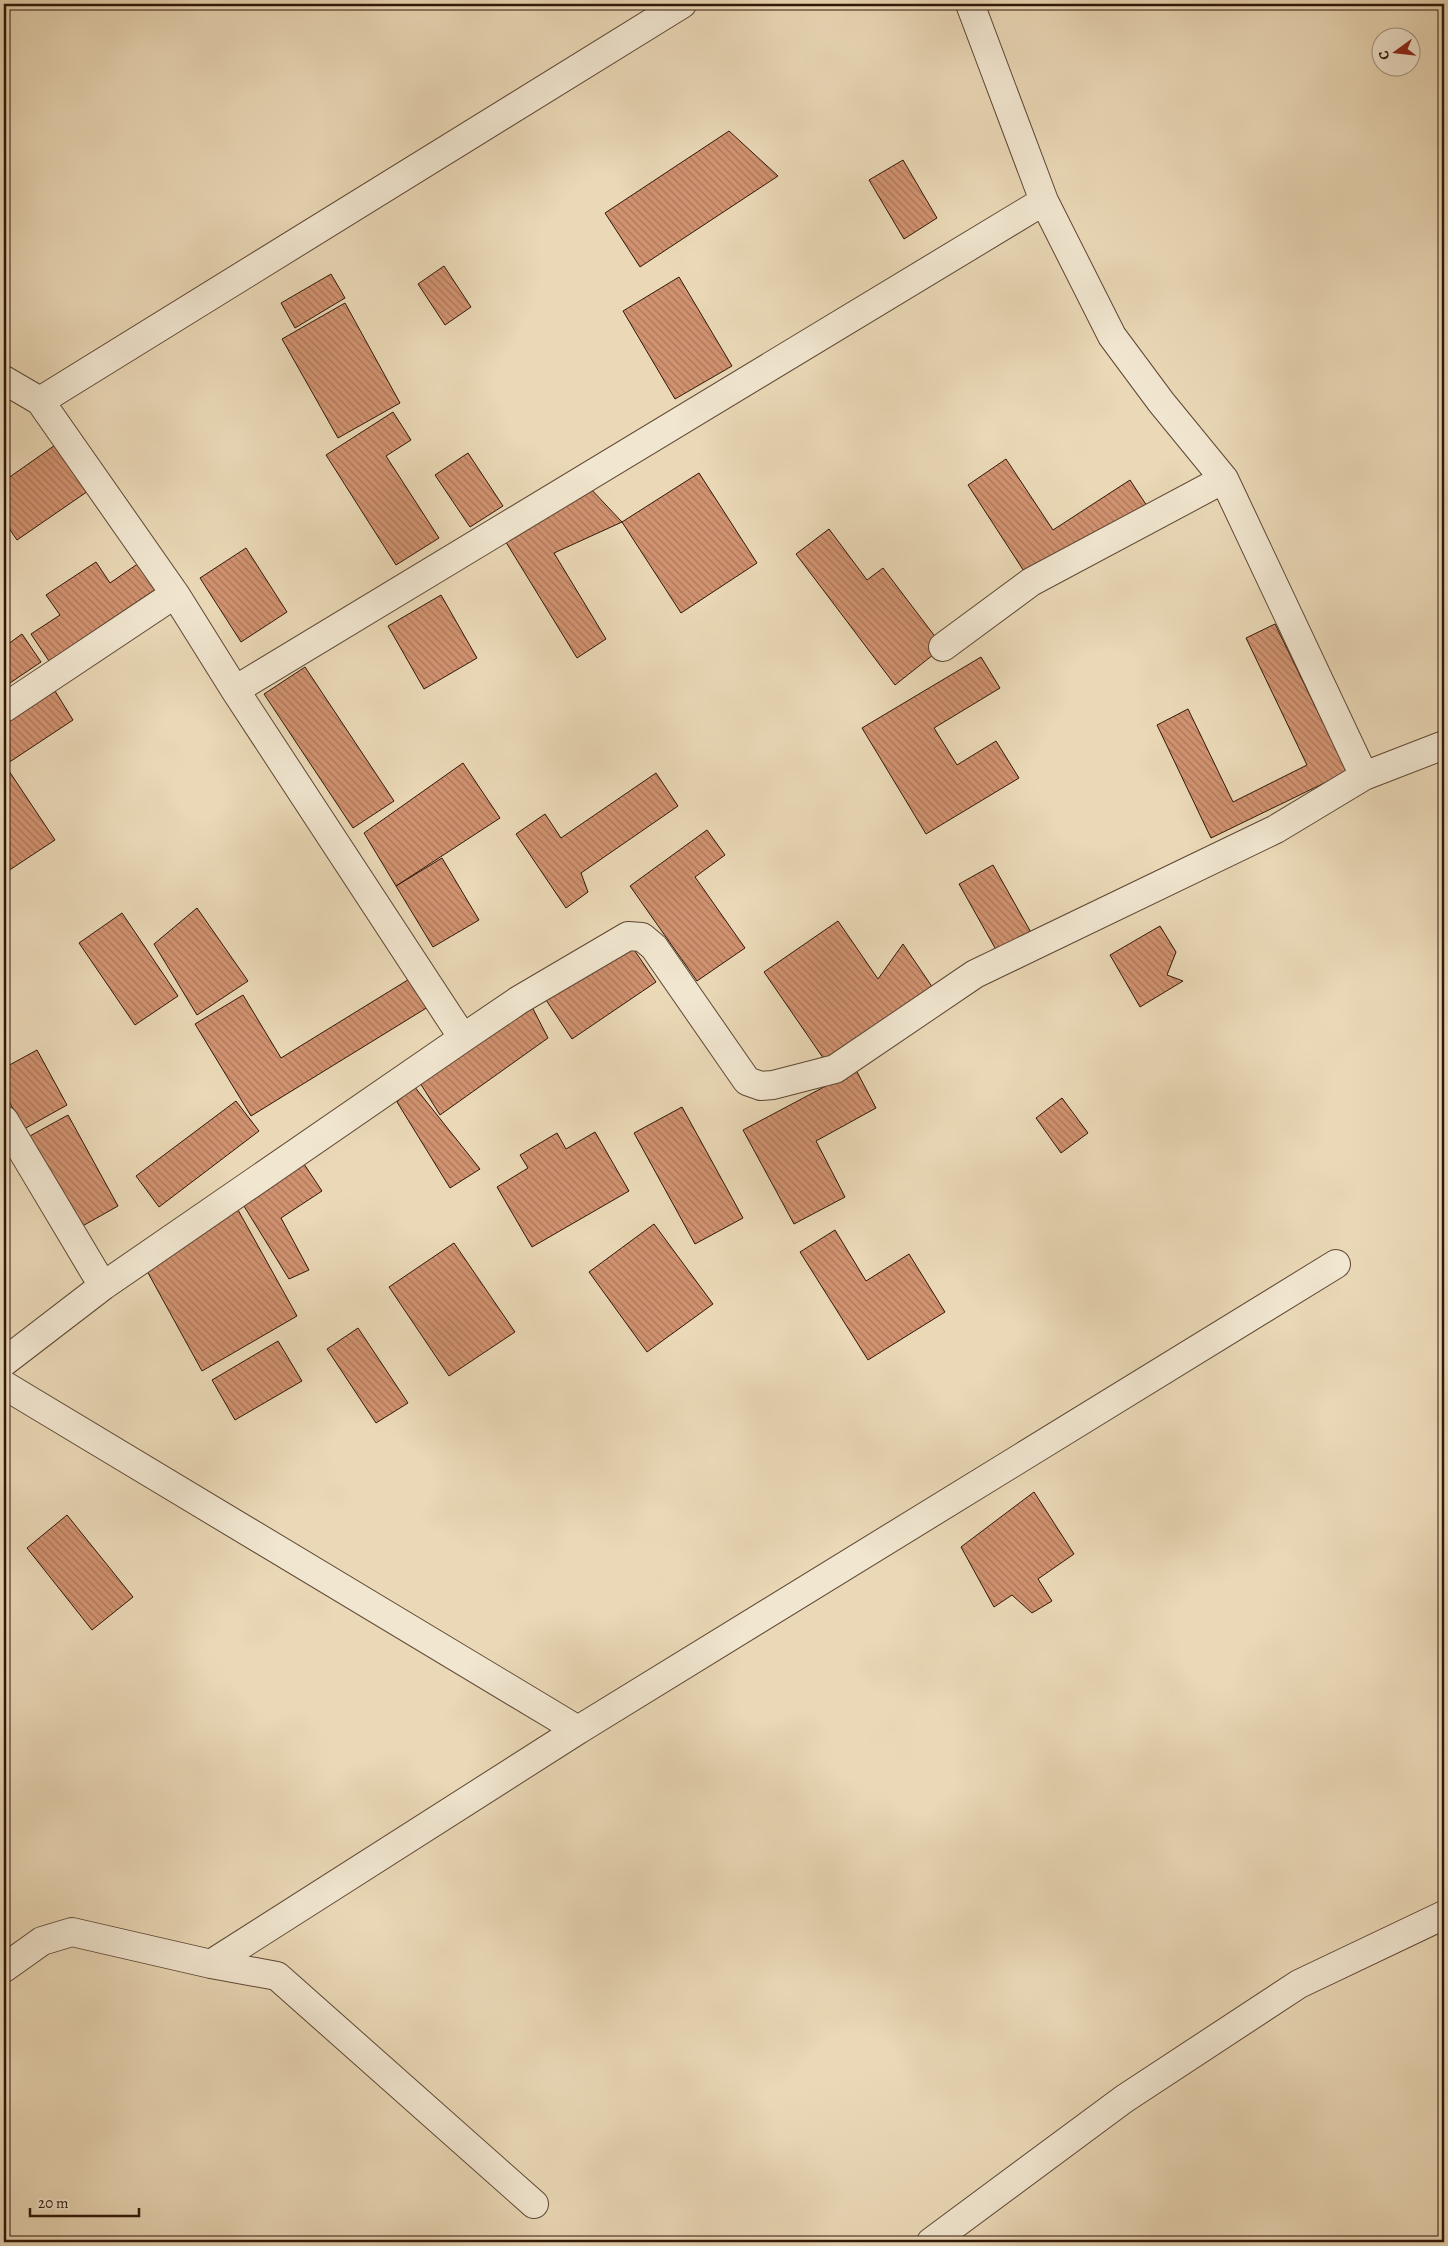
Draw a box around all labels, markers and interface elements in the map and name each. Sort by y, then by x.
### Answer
north arrow [1370,28,1420,78]
text: С [1374,48,1394,62]
scale bar [30,2186,139,2218]
text: 20 m [38,2193,69,2213]

